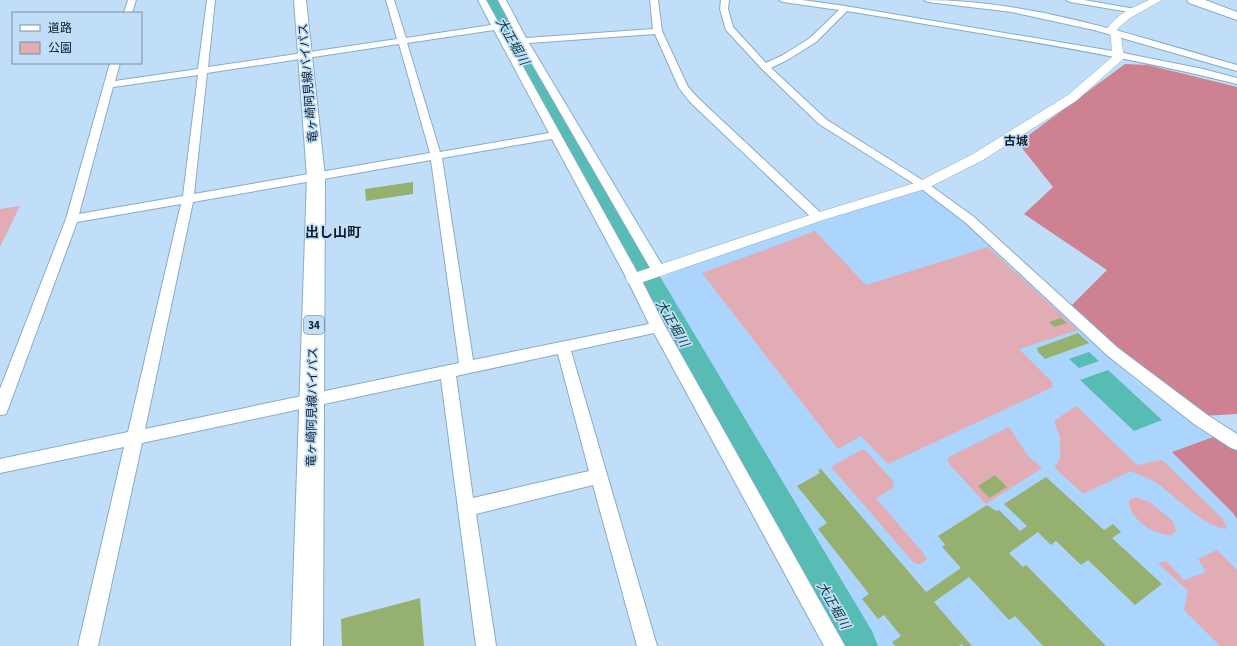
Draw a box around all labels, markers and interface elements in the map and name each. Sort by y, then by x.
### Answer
legend [12,12,142,64]
water label: 大正堀川 [491,14,534,70]
text: 道路 [48,20,72,37]
street label: 竜ヶ崎阿見線バイパス [295,23,322,143]
text: 公園 [48,40,72,57]
district label: 古城 [1004,133,1028,150]
district label: 出し山町 [305,223,361,243]
water label: 大正堀川 [651,296,694,352]
road number: 34 [304,316,324,334]
street label: 竜ヶ崎阿見線バイパス [303,347,322,467]
water label: 大正堀川 [812,578,855,634]

